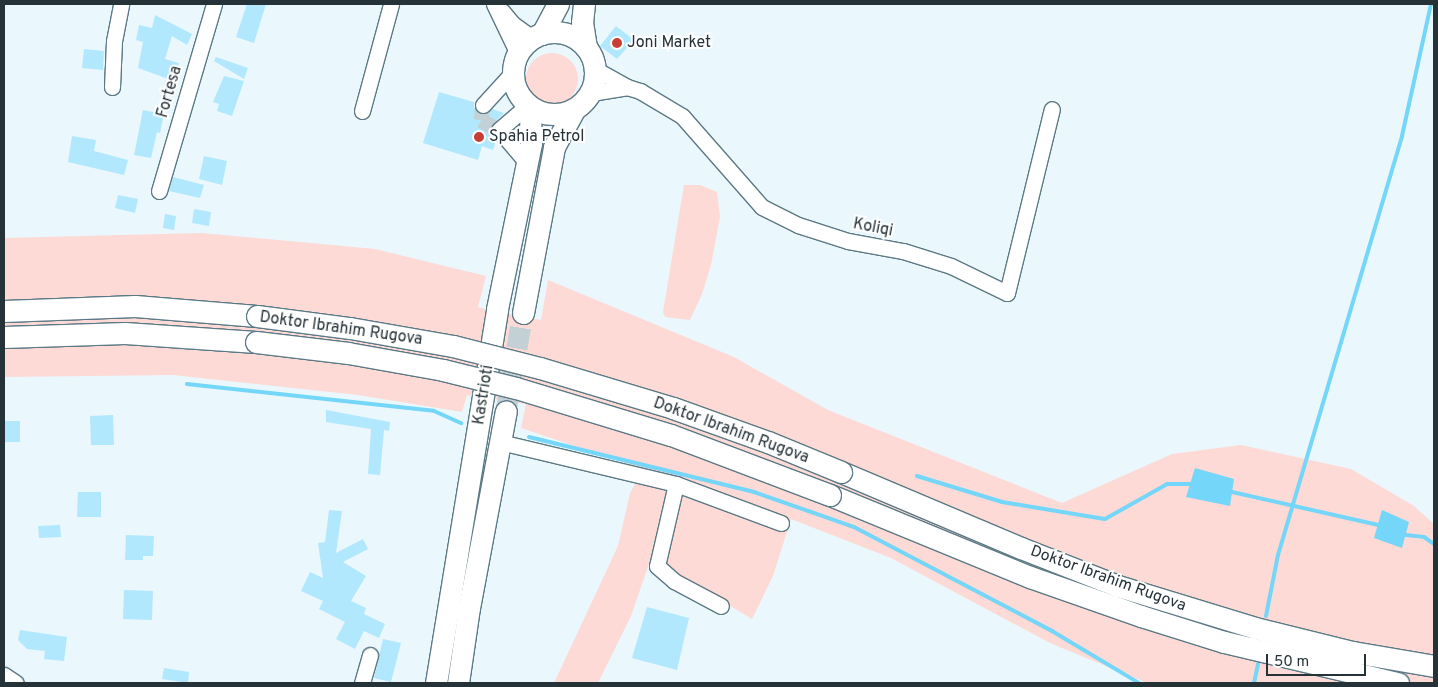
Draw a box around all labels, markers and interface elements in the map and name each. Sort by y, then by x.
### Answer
place label: Joni Market [627,33,711,53]
marker: Joni Market [611,37,623,49]
street label: Fortesa [153,64,187,120]
place label: Spahia Petrol [489,127,584,147]
marker: Spahia Petrol [473,131,485,143]
street label: Koliqi [851,215,895,241]
street label: Doktor Ibrahim Rugova [258,308,424,350]
street label: Kastrioti [470,364,498,426]
street label: Doktor Ibrahim Rugova [651,394,811,468]
street label: Doktor Ibrahim Rugova [1028,542,1188,616]
scale bar [1268,644,1368,676]
text: 50 m [1274,653,1309,672]

